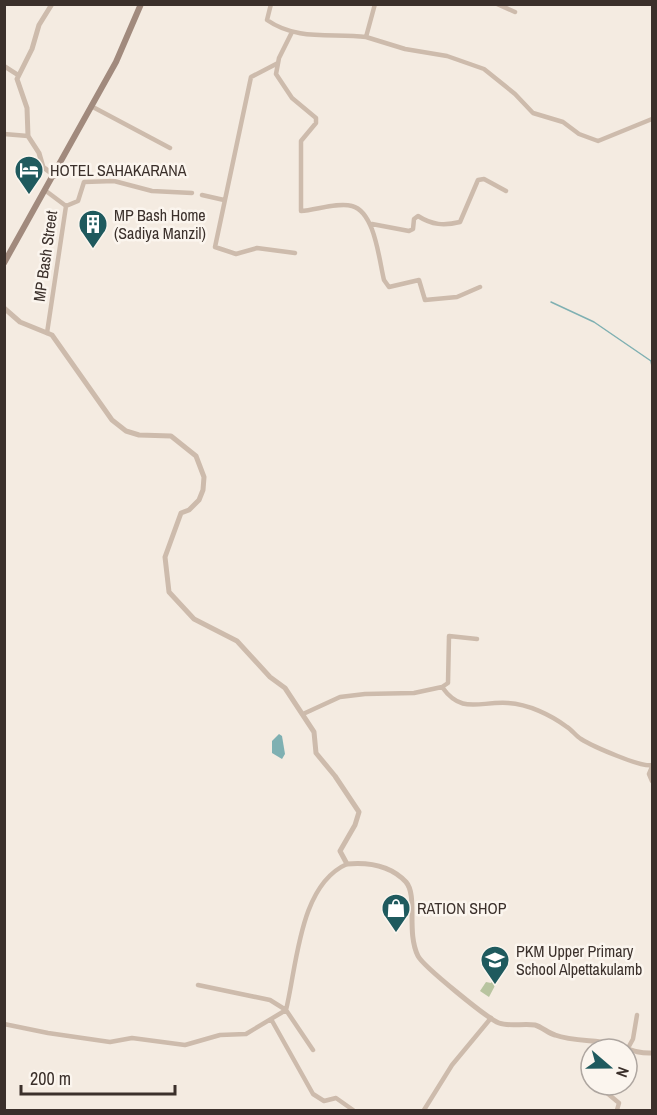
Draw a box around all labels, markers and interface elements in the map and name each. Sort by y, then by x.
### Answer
hotel icon: HOTEL SAHAKARANA [13,154,45,196]
place label: HOTEL SAHAKARANA [50,159,187,181]
place label: MP Bash Home (Sadiya Manzil) [114,204,206,244]
building icon: MP Bash Home (Sadiya Manzil) [77,208,109,250]
street label: MP Bash Street [28,209,62,303]
shop icon: RATION SHOP [380,892,412,934]
place label: RATION SHOP [417,897,507,919]
place label: PKM Upper Primary School Alpettakulamb [516,940,642,980]
school or university icon: PKM Upper Primary School Alpettakulamb [479,944,511,986]
north arrow [579,1037,639,1097]
scale bar [21,1058,176,1096]
text: N [611,1064,635,1080]
text: 200 m [30,1066,71,1091]

